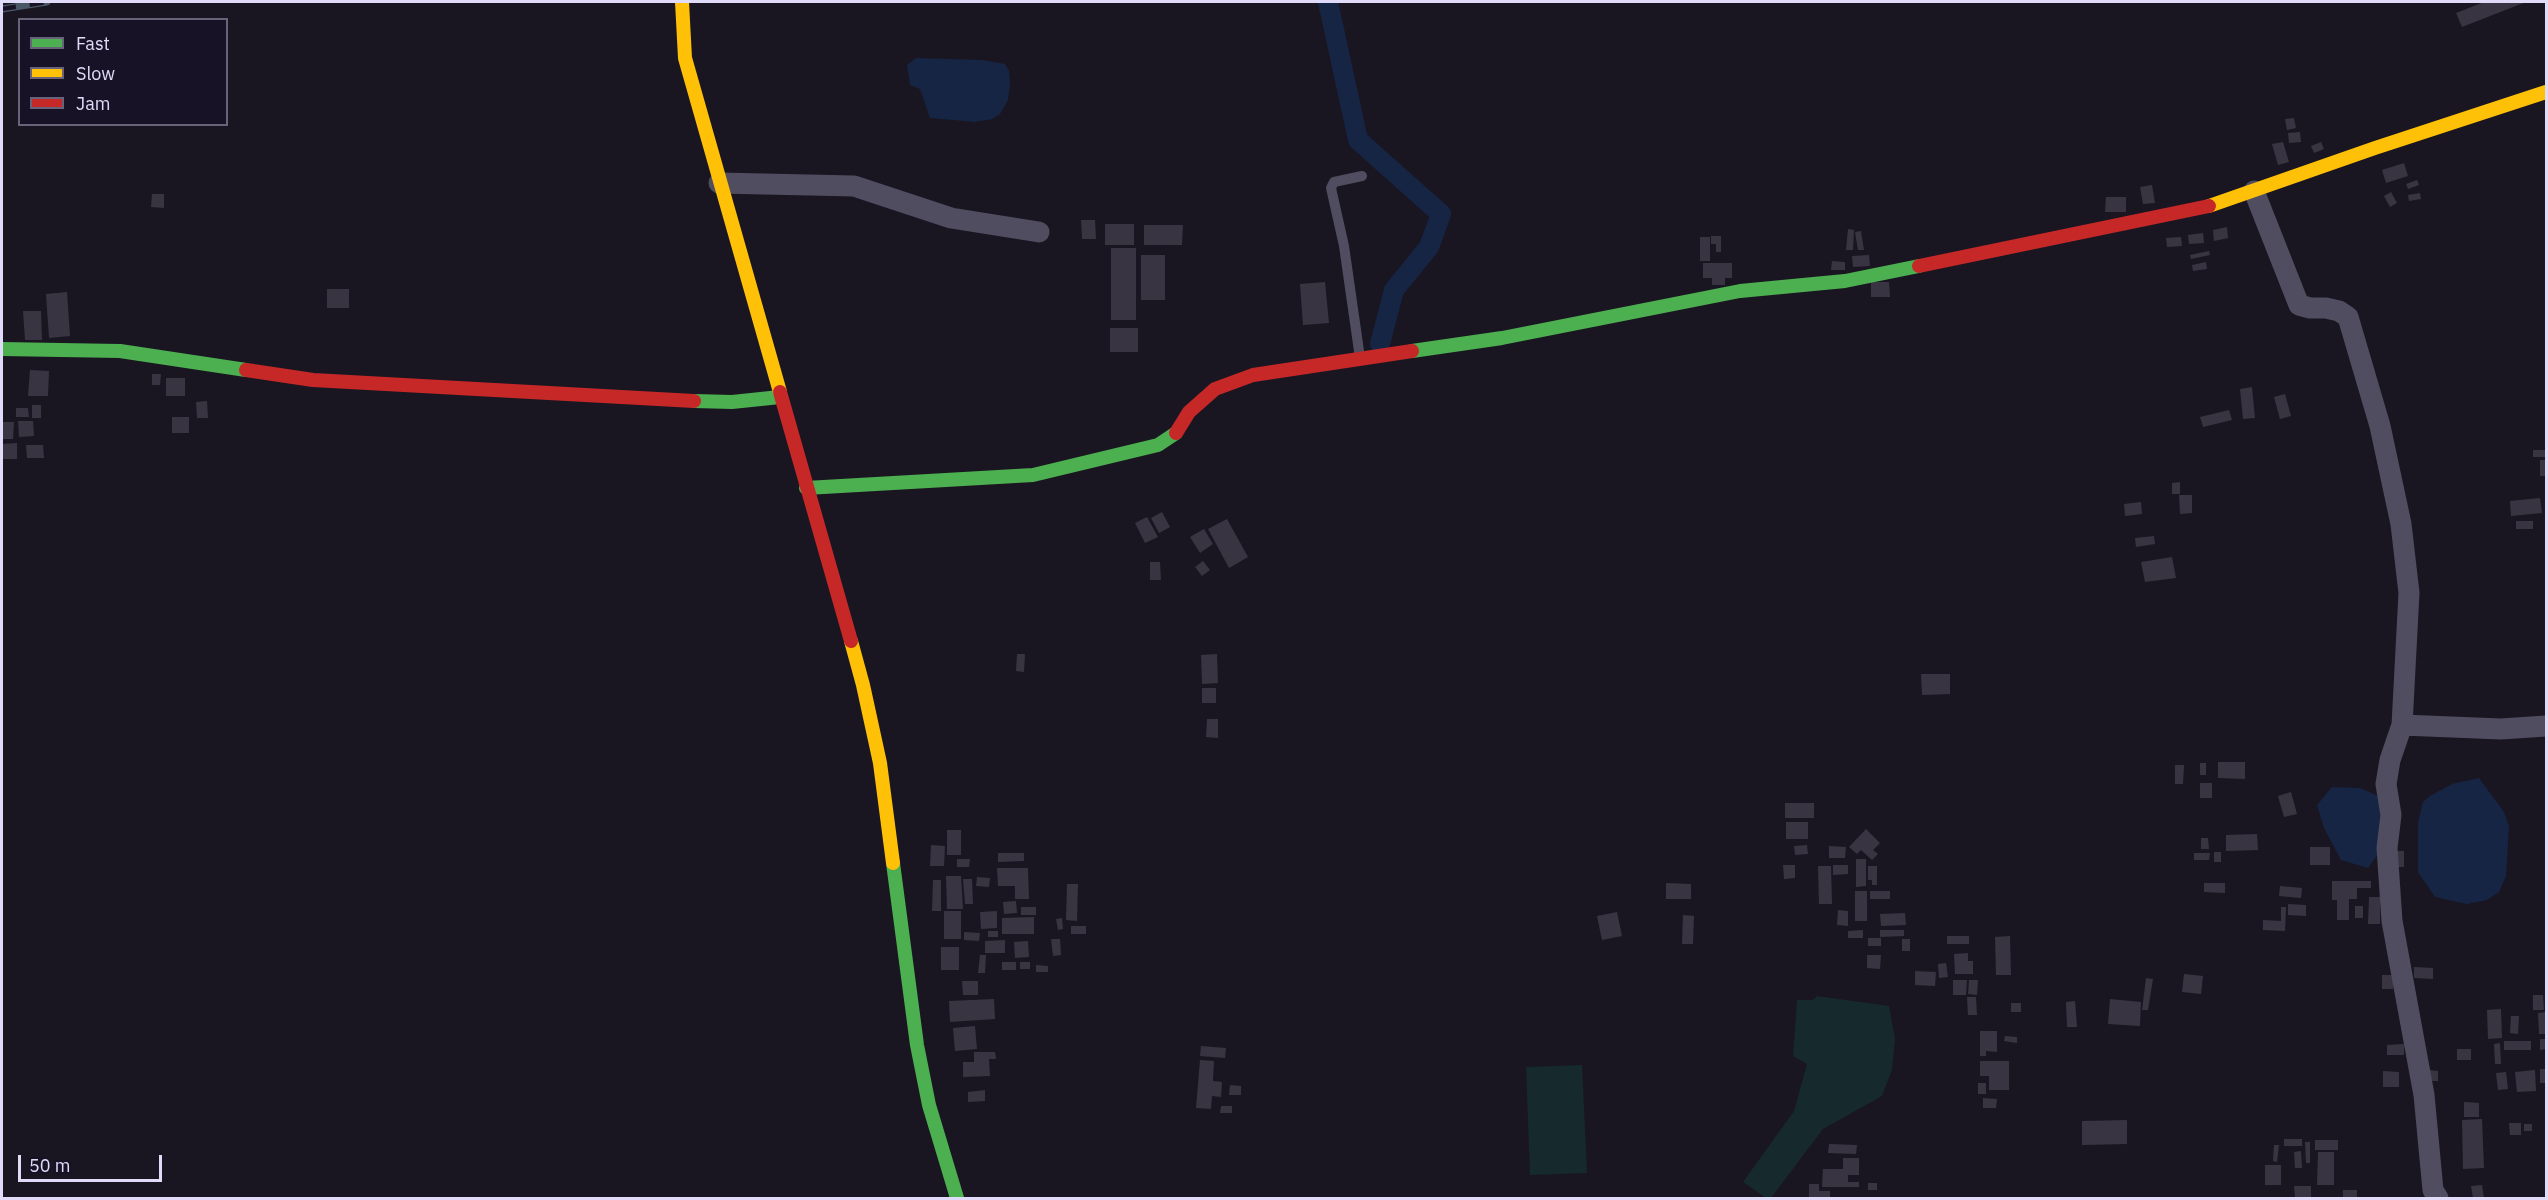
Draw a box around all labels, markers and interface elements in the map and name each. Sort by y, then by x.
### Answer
legend [18,18,228,126]
text: Fast [76,32,110,55]
text: Slow [76,62,115,85]
text: Jam [76,92,111,115]
scale bar [21,1143,165,1181]
text: 50 m [29,1154,71,1177]

